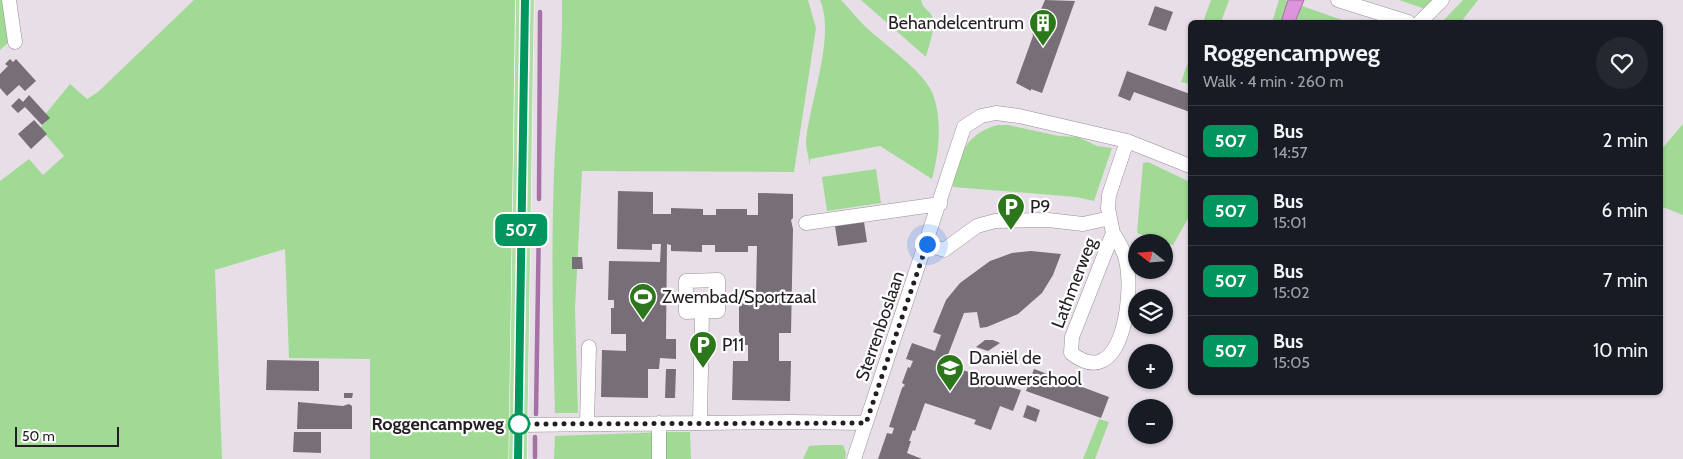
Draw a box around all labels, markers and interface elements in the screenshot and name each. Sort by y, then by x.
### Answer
building icon: Behandelcentrum [1028,8,1058,47]
place label: Behandelcentrum [888,12,1024,34]
button: heart [1596,37,1648,89]
text: Roggencampweg [1203,38,1380,67]
text: Walk · 4 min · 260 m [1203,72,1344,91]
text: Bus [1273,120,1303,143]
text: 2 min [1602,129,1648,152]
text: 507 [1215,130,1246,152]
text: 14:57 [1273,143,1308,162]
text: Bus [1273,190,1303,213]
parking icon: P9 [996,192,1026,231]
place label: P9 [1030,196,1051,218]
text: 6 min [1602,199,1648,222]
text: 507 [1215,200,1246,222]
text: 15:01 [1273,213,1307,232]
line badge: 507 [492,214,550,246]
text: 507 [505,219,537,241]
your location [915,232,940,257]
street label: Lathmerweg [1047,234,1102,331]
north arrow [1128,234,1172,279]
map controls [1128,234,1173,444]
text: Bus [1273,260,1303,283]
street label: Sterrenboslaan [851,268,909,384]
text: 7 min [1603,269,1648,292]
text: 507 [1215,270,1246,292]
sports icon: Zwembad/Sportzaal [628,282,658,321]
text: 15:02 [1273,283,1310,302]
place label: Zwembad/Sportzaal [662,286,817,308]
button: layers [1128,289,1173,334]
parking icon: P11 [688,330,718,369]
text: Bus [1273,330,1303,353]
place label: P11 [722,334,744,356]
text: 10 min [1593,339,1648,362]
text: 507 [1215,340,1246,362]
button: + [1128,344,1173,389]
place label: Daniël de Brouwerschool [969,347,1082,390]
school or university icon: Daniël de Brouwerschool [935,353,965,392]
text: 15:05 [1273,353,1310,372]
button: − [1128,399,1173,444]
place label: Roggencampweg [371,413,504,435]
marker: Roggencampweg [508,413,530,435]
scale bar [15,424,119,447]
text: 50 m [22,427,55,445]

